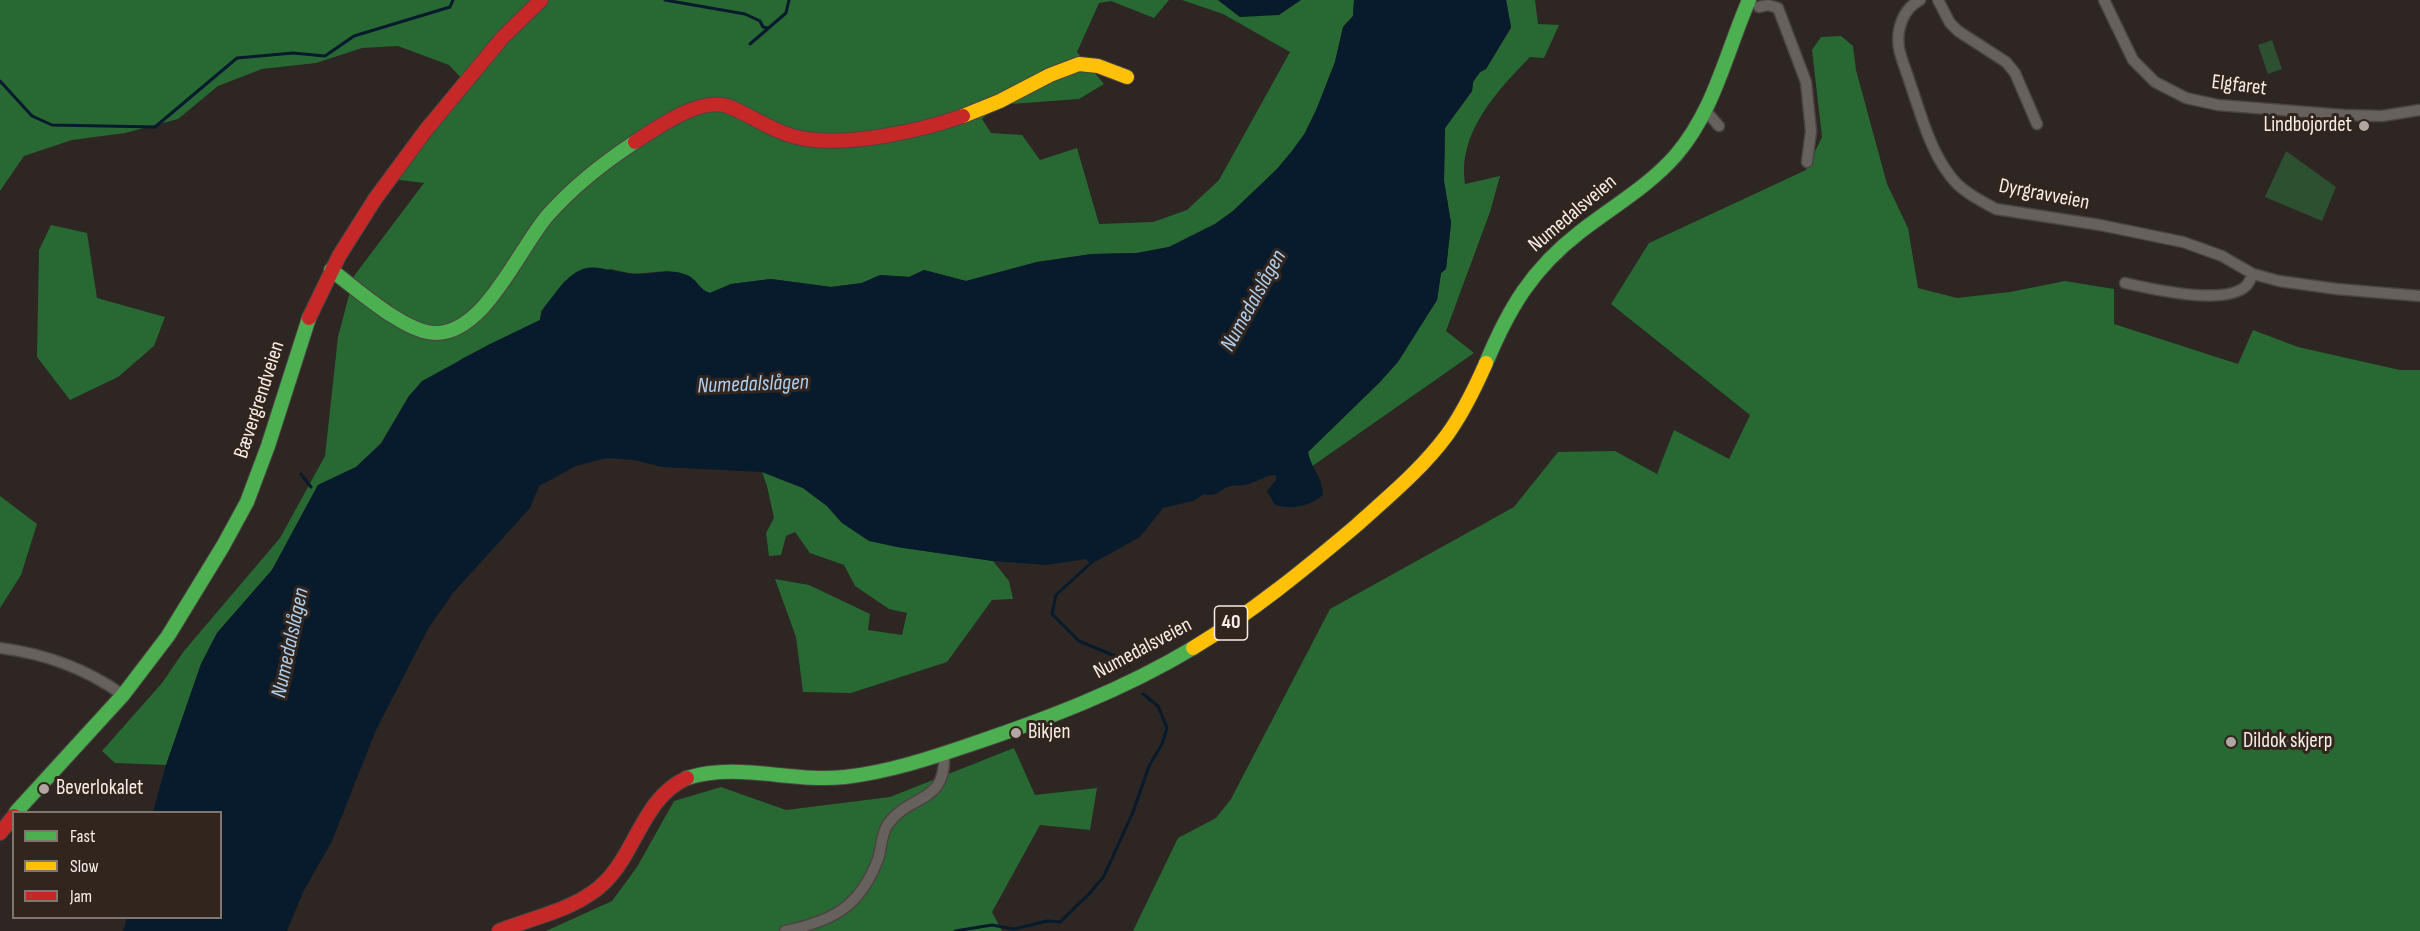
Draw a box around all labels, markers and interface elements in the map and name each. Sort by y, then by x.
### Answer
street label: Elgfaret [2210,70,2268,102]
place label: Lindbojordet [2263,113,2352,139]
marker: Lindbojordet [2357,119,2371,133]
street label: Numedalsveien [1524,170,1622,258]
street label: Dyrgravveien [1997,174,2091,216]
water label: Numedalslågen [1215,246,1293,356]
street label: Bævergrendveien [229,338,291,462]
water label: Numedalslågen [697,370,809,400]
water label: Numedalslågen [266,586,316,700]
road number: 40 [1214,606,1248,640]
street label: Numedalsveien [1090,613,1196,685]
place label: Bikjen [1028,720,1070,746]
marker: Bikjen [1009,726,1023,740]
place label: Dildok skjerp [2243,729,2332,755]
marker: Dildok skjerp [2224,735,2238,749]
place label: Beverlokalet [56,776,143,802]
marker: Beverlokalet [37,782,51,796]
legend [12,811,222,919]
text: Fast [70,826,95,847]
text: Slow [70,856,99,877]
text: Jam [70,886,92,907]

